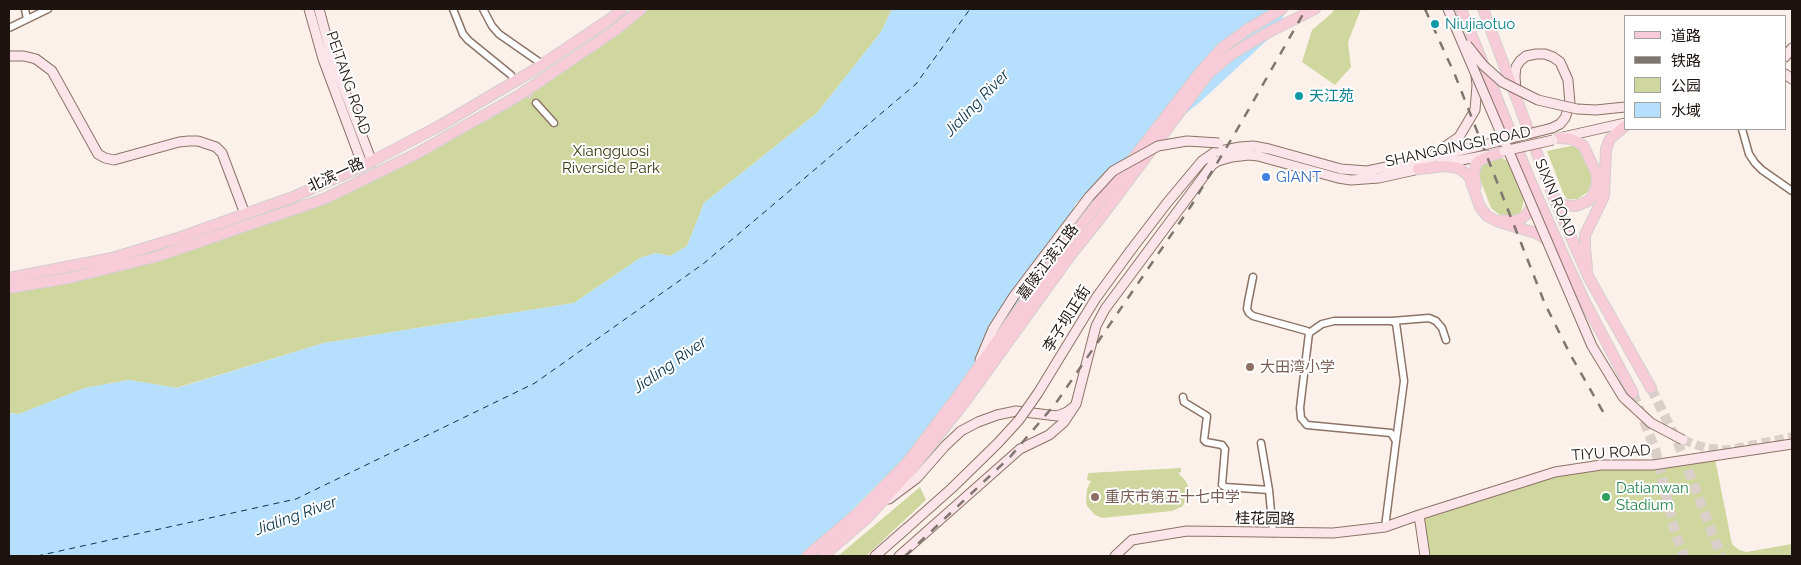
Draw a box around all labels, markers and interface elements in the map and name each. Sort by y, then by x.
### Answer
place label: Niujiaotuo [1445,15,1515,33]
legend [1624,15,1786,130]
marker: Niujiaotuo [1429,18,1441,30]
text: 道路 [1671,27,1701,45]
street label: PEITANG ROAD [322,29,374,137]
text: 铁路 [1671,52,1701,70]
water label: Jialing River [940,66,1014,140]
text: 公园 [1671,77,1701,95]
place label: 天江苑 [1309,87,1354,105]
marker: 天江苑 [1293,90,1305,102]
text: 水域 [1671,102,1701,120]
street label: SHANGQINGSI ROAD [1384,123,1532,171]
park label: Xiangguosi Riverside Park [562,142,660,177]
street label: 北滨一路 [305,154,367,196]
street label: SIXIN ROAD [1531,156,1579,240]
place label: GIANT [1276,168,1321,186]
marker: GIANT [1260,171,1272,183]
street label: 嘉陵江滨江路 [1014,221,1082,303]
street label: 李子坝正街 [1039,282,1095,356]
water label: Jialing River [629,333,711,397]
place label: 大田湾小学 [1260,358,1335,376]
marker: 大田湾小学 [1244,361,1256,373]
street label: TIYU ROAD [1571,441,1651,465]
place label: Datianwan Stadium [1616,479,1689,514]
place label: 重庆市第五十七中学 [1105,488,1240,506]
marker: 重庆市第五十七中学 [1089,491,1101,503]
marker: Datianwan Stadium [1600,491,1612,503]
water label: Jialing River [253,492,339,540]
street label: 桂花园路 [1235,509,1295,529]

